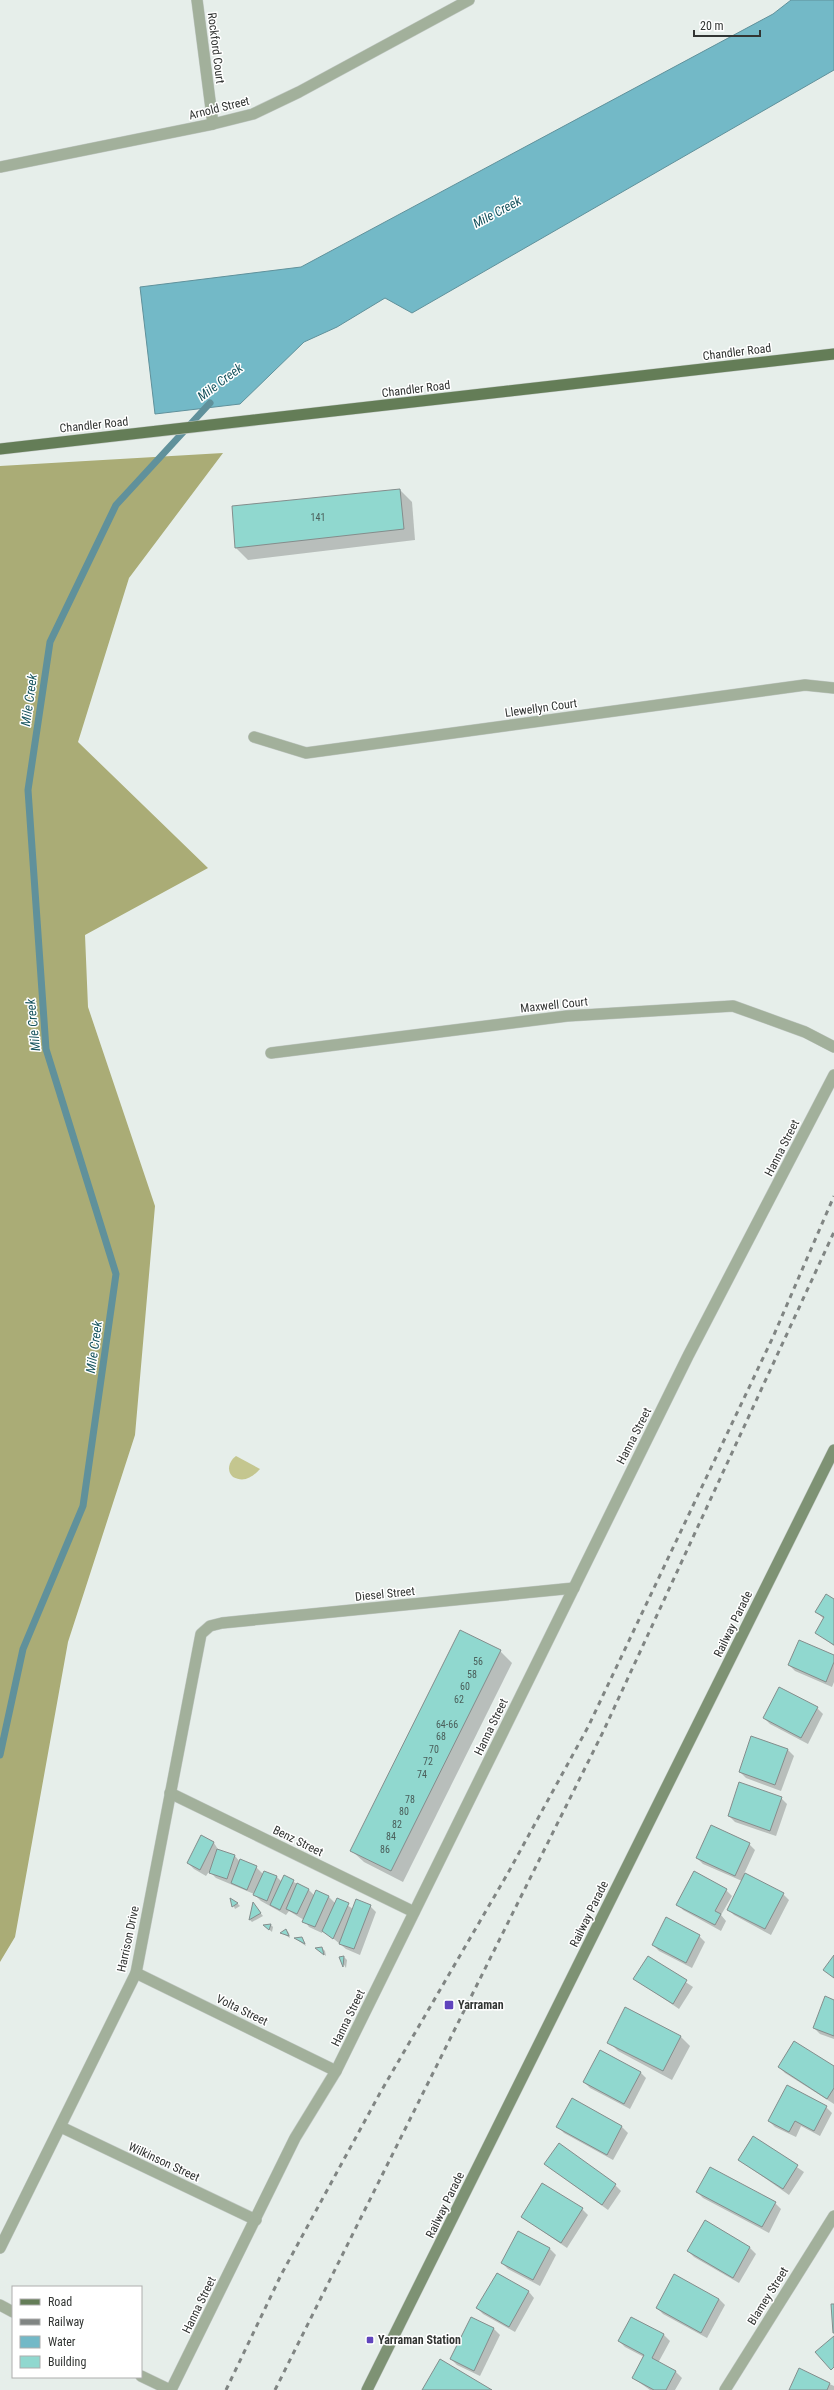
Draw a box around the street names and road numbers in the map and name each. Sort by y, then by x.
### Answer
street label: Rockford Court [205,12,227,85]
street label: Arnold Street [187,94,251,122]
street label: Chandler Road [702,341,772,363]
street label: Chandler Road [381,378,451,400]
street label: Chandler Road [59,414,129,436]
street label: Llewellyn Court [504,696,578,720]
street label: Maxwell Court [520,994,589,1016]
street label: Hanna Street [762,1117,802,1179]
street label: Hanna Street [614,1405,654,1467]
street label: Diesel Street [354,1584,416,1604]
street label: Railway Parade [711,1588,755,1659]
street label: Hanna Street [471,1696,511,1758]
street label: Benz Street [271,1823,326,1859]
street label: Railway Parade [567,1878,611,1949]
street label: Harrison Drive [114,1904,142,1973]
street label: Hanna Street [328,1987,368,2049]
street label: Volta Street [214,1992,270,2029]
street label: Wilkinson Street [126,2139,202,2185]
street label: Railway Parade [423,2169,467,2240]
street label: Blamey Street [745,2264,792,2327]
street label: Hanna Street [179,2274,219,2336]

